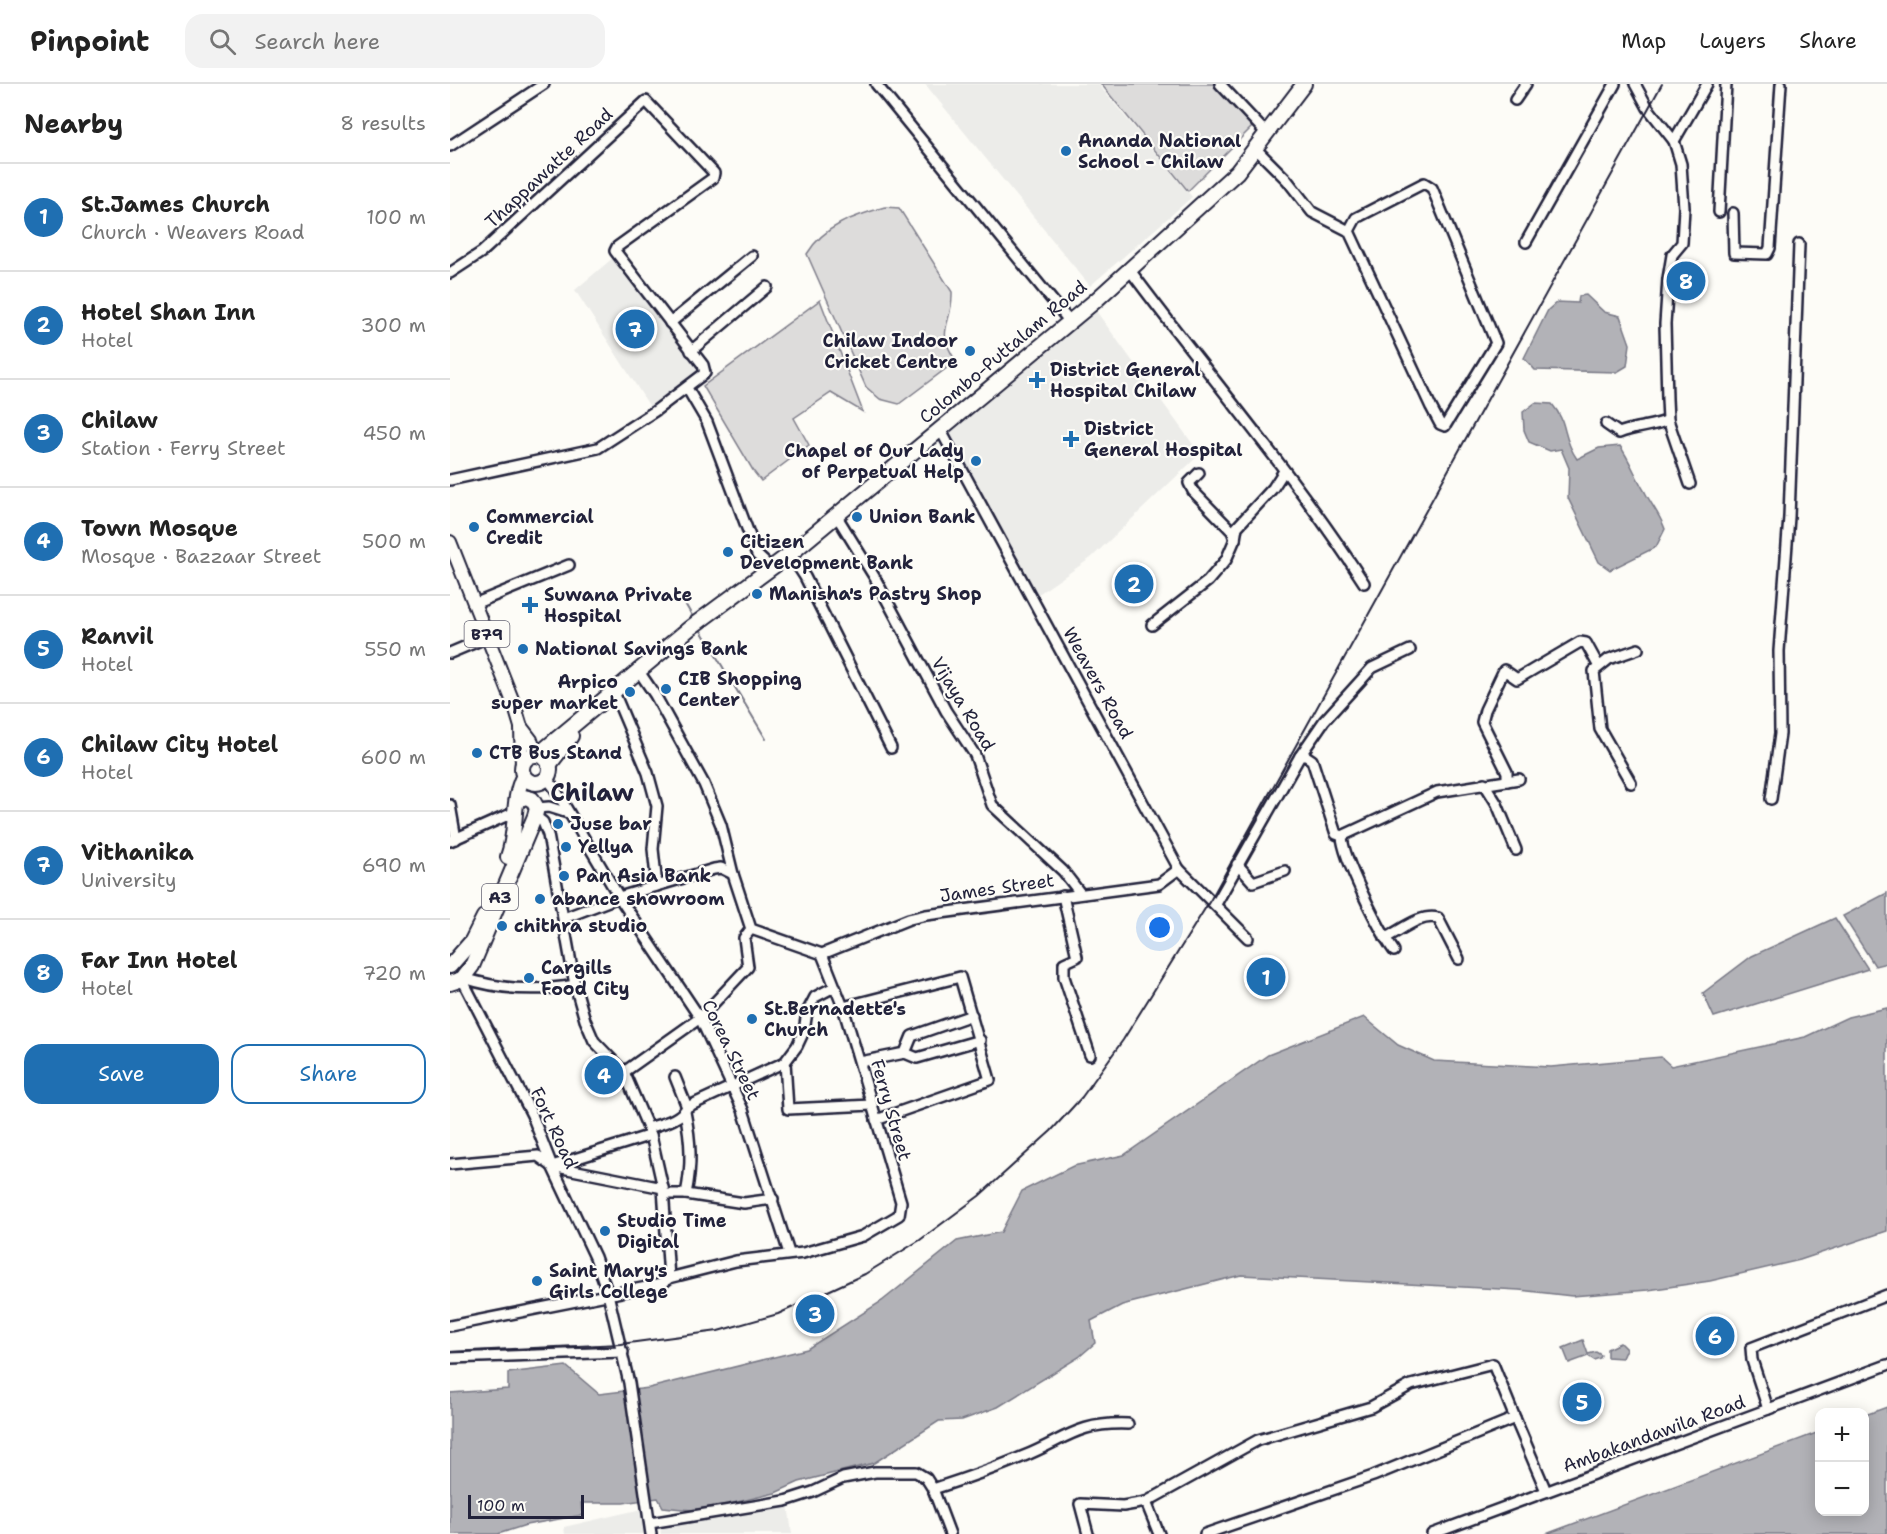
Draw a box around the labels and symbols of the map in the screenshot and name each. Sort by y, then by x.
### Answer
street label: Thappawatte Road [480,103,618,233]
place label: Ananda National School - Chilaw [1078,129,1241,174]
marker: Ananda National School - Chilaw [1059,144,1073,158]
pin: 8 [1666,258,1706,304]
street label: Colombo-Puttalam Road [914,275,1092,429]
pin: 7 [616,306,654,352]
place label: Chilaw Indoor Cricket Centre [822,329,958,374]
marker: Chilaw Indoor Cricket Centre [963,344,977,358]
place label: District General Hospital Chilaw [1050,358,1200,403]
marker: District General Hospital Chilaw [1028,371,1046,389]
place label: District General Hospital [1084,417,1242,462]
marker: District General Hospital [1062,430,1080,448]
place label: Chapel of Our Lady of Perpetual Help [784,439,964,484]
marker: Chapel of Our Lady of Perpetual Help [969,454,983,468]
place label: Commercial Credit [486,505,594,550]
place label: Union Bank [869,505,975,529]
marker: Union Bank [850,510,864,524]
marker: Commercial Credit [467,520,481,534]
place label: Citizen Development Bank [740,530,914,575]
marker: Citizen Development Bank [721,545,735,559]
pin: 2 [1114,562,1154,606]
place label: Manisha's Pastry Shop [769,582,982,606]
place label: Suwana Private Hospital [544,583,693,628]
marker: Manisha's Pastry Shop [750,587,764,601]
marker: Suwana Private Hospital [521,596,539,614]
road number: B79 [465,621,510,647]
street label: Weavers Road [1057,623,1139,743]
place label: National Savings Bank [535,637,748,661]
marker: National Savings Bank [516,642,530,656]
street label: Vijaya Road [926,653,1000,755]
place label: CIB Shopping Center [678,667,802,712]
place label: Arpico super market [491,670,618,715]
marker: CIB Shopping Center [659,682,673,696]
marker: Arpico super market [623,685,637,699]
place label: CTB Bus Stand [489,741,622,765]
marker: CTB Bus Stand [470,746,484,760]
district label: Chilaw [550,777,634,809]
place label: Juse bar [570,812,652,836]
marker: Juse bar [551,817,565,831]
place label: Yellya [578,835,634,859]
marker: Yellya [559,840,573,854]
place label: Pan Asia Bank [576,864,711,888]
street label: James Street [938,868,1056,908]
marker: Pan Asia Bank [557,869,571,883]
road number: A3 [482,884,518,910]
place label: abance showroom [552,887,725,911]
marker: abance showroom [533,892,547,906]
your location [1145,913,1174,942]
place label: chithra studio [514,914,647,938]
marker: chithra studio [495,919,509,933]
pin: 1 [1246,954,1286,1000]
place label: Cargills Food City [541,956,629,1001]
marker: Cargills Food City [522,971,536,985]
street label: Corea Street [696,996,766,1104]
place label: St.Bernadette's Church [764,997,906,1042]
marker: St.Bernadette's Church [745,1012,759,1026]
pin: 4 [584,1052,624,1098]
street label: Ferry Street [865,1056,917,1164]
street label: Fort Road [525,1083,583,1173]
place label: Studio Time Digital [617,1209,727,1254]
marker: Studio Time Digital [598,1224,612,1238]
place label: Saint Mary's Girls College [549,1259,668,1304]
marker: Saint Mary's Girls College [530,1274,544,1288]
pin: 3 [796,1292,835,1336]
pin: 6 [1696,1314,1734,1358]
pin: 5 [1562,1380,1602,1424]
street label: Ambakandawila Road [1559,1390,1749,1478]
scale bar [468,1492,584,1520]

